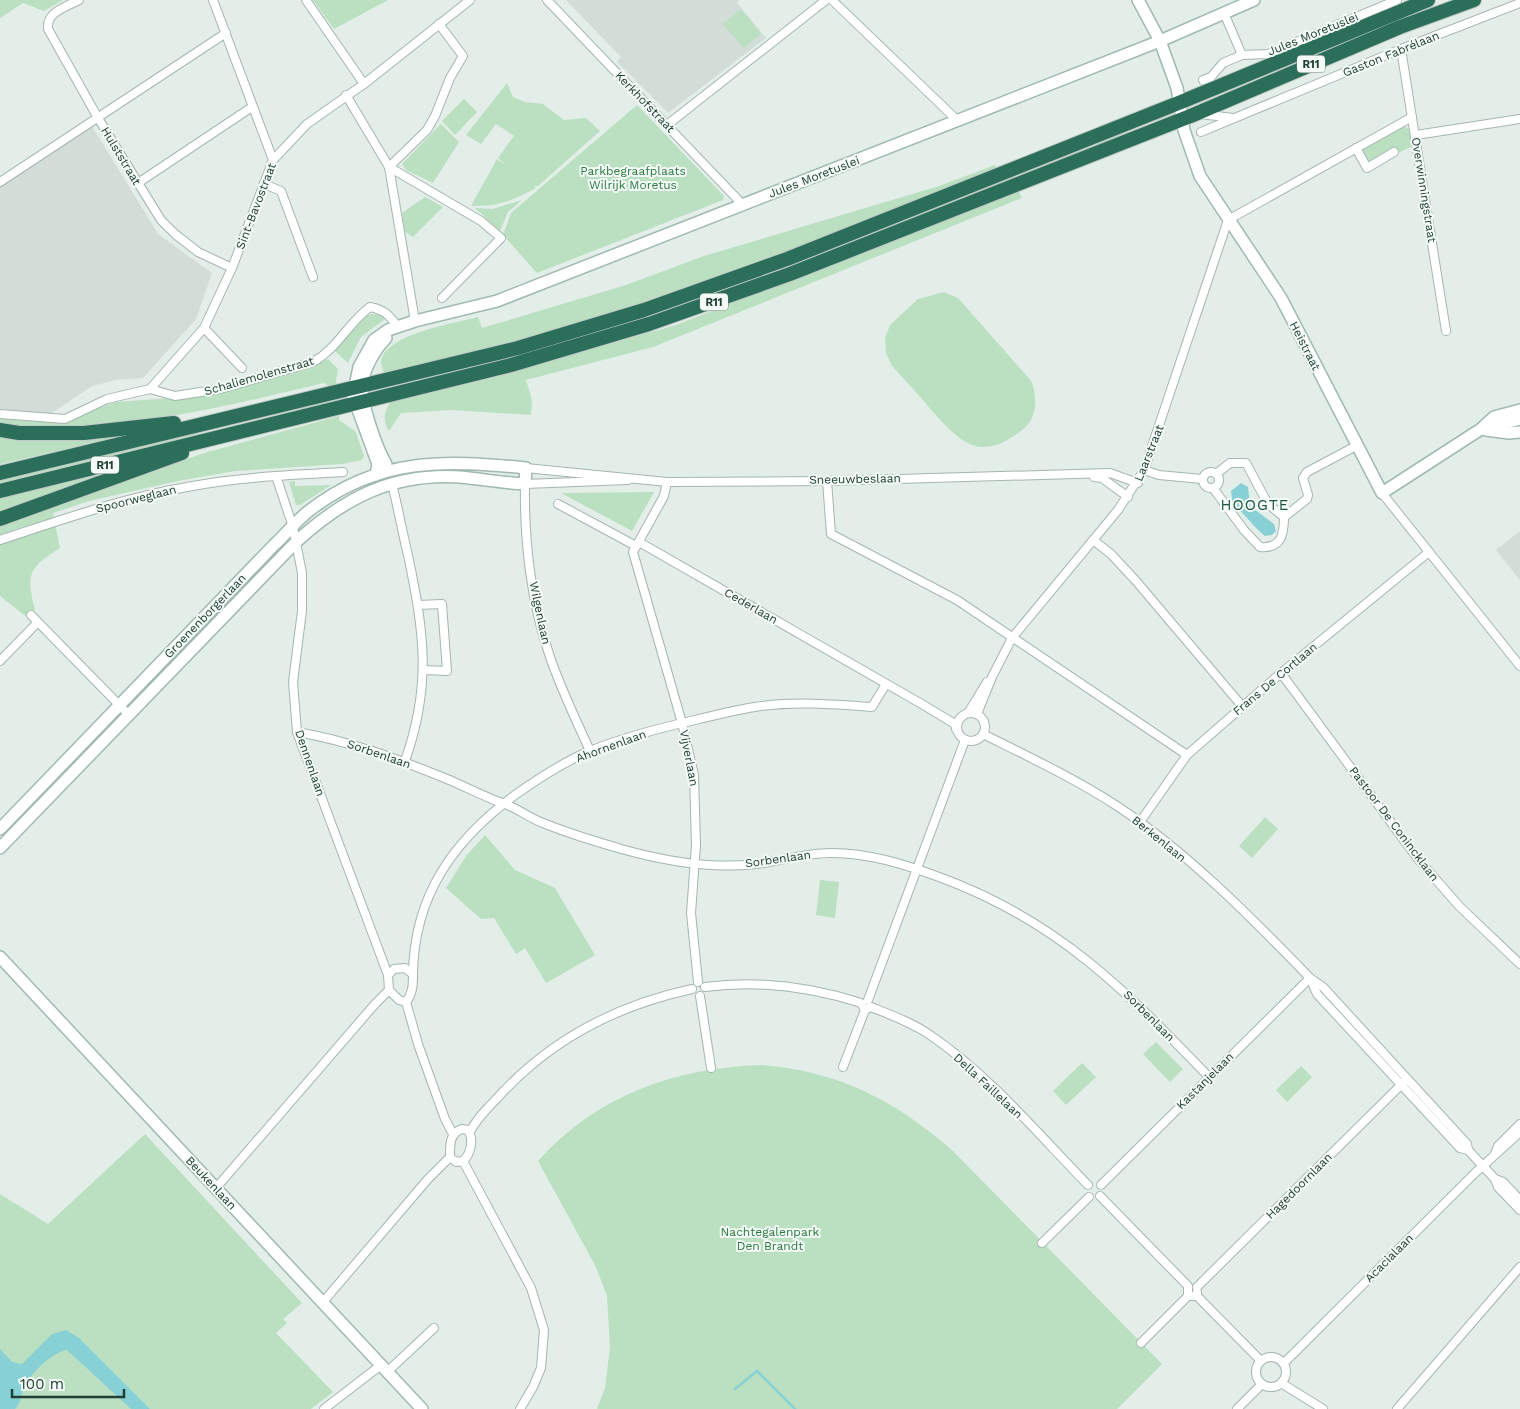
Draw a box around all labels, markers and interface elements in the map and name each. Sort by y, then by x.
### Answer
street label: Jules Moretuslei [1266,9,1360,59]
street label: Gaston Fabrélaan [1341,28,1441,80]
road number: R11 [1297,56,1325,72]
street label: Kerkhofstraat [612,68,678,136]
street label: Hulststraat [98,124,144,188]
street label: Overwinningstraat [1409,136,1439,244]
street label: Jules Moretuslei [766,153,862,201]
street label: Sint-Bavostraat [233,161,279,251]
park label: Parkbegraafplaats Wilrijk Moretus [580,164,686,192]
road number: R11 [700,294,728,310]
street label: Heistraat [1287,319,1323,373]
street label: Schaliemolenstraat [202,354,316,398]
street label: Laarstraat [1131,423,1167,483]
road number: R11 [91,456,119,474]
street label: Sneeuwbeslaan [809,471,901,487]
street label: Spoorweglaan [94,482,178,516]
district label: HOOGTE [1221,496,1289,514]
street label: Groenenborgerlaan [161,571,249,661]
street label: Wilgenlaan [527,580,553,646]
street label: Cederlaan [722,585,780,627]
street label: Frans De Cortlaan [1230,640,1320,718]
street label: Ahornenlaan [574,727,648,765]
street label: Dennenlaan [292,728,328,798]
street label: Vijverlaan [677,729,701,787]
street label: Sorbenlaan [345,737,413,771]
street label: Pastoor De Conincklaan [1346,764,1442,884]
street label: Berkenlaan [1129,813,1189,865]
street label: Sorbenlaan [744,847,812,871]
street label: Sorbenlaan [1121,988,1177,1044]
street label: Della Faillelaan [951,1050,1025,1122]
street label: Kastanjelaan [1174,1050,1236,1112]
street label: Hagedoornlaan [1263,1150,1335,1222]
street label: Beukenlaan [183,1153,239,1213]
park label: Nachtegalenpark Den Brandt [721,1225,820,1253]
street label: Acacialaan [1362,1231,1416,1285]
scale bar [12,1366,125,1398]
text: 100 m [20,1375,64,1393]

